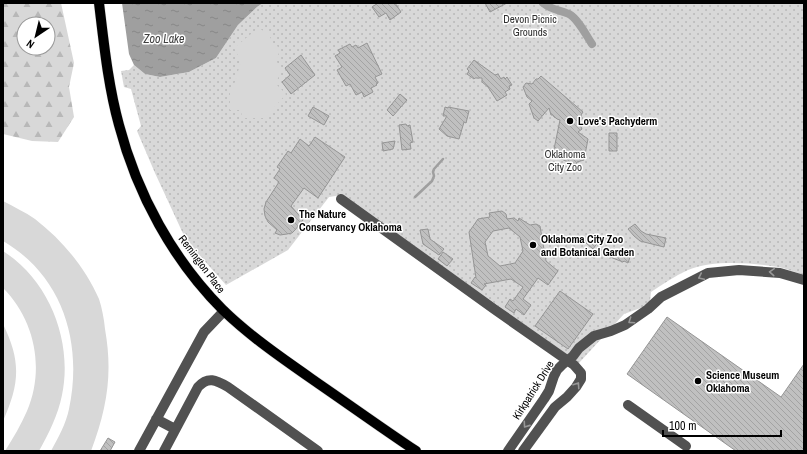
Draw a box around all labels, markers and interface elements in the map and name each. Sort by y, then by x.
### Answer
park label: Devon Picnic Grounds [503,12,557,39]
north arrow [16,16,56,56]
water label: Zoo Lake [142,31,185,47]
text: N [24,37,37,52]
place label: Love's Pachyderm [578,114,657,128]
marker: Love's Pachyderm [565,116,575,126]
park label: Oklahoma City Zoo [544,147,586,174]
place label: The Nature Conservancy Oklahoma [299,207,402,234]
marker: The Nature Conservancy Oklahoma [286,215,296,225]
street label: Remington Place [176,232,228,296]
place label: Oklahoma City Zoo and Botanical Garden [541,232,634,259]
marker: Oklahoma City Zoo and Botanical Garden [528,240,538,250]
one-way arrow [769,268,775,277]
one-way arrow [697,272,705,280]
one-way arrow [628,316,635,323]
street label: Kirkpatrick Drive [509,358,557,422]
place label: Science Museum Oklahoma [706,368,779,395]
marker: Science Museum Oklahoma [693,376,703,386]
one-way arrow [572,382,580,389]
scale bar [663,412,781,438]
text: 100 m [669,418,696,434]
one-way arrow [523,421,531,428]

